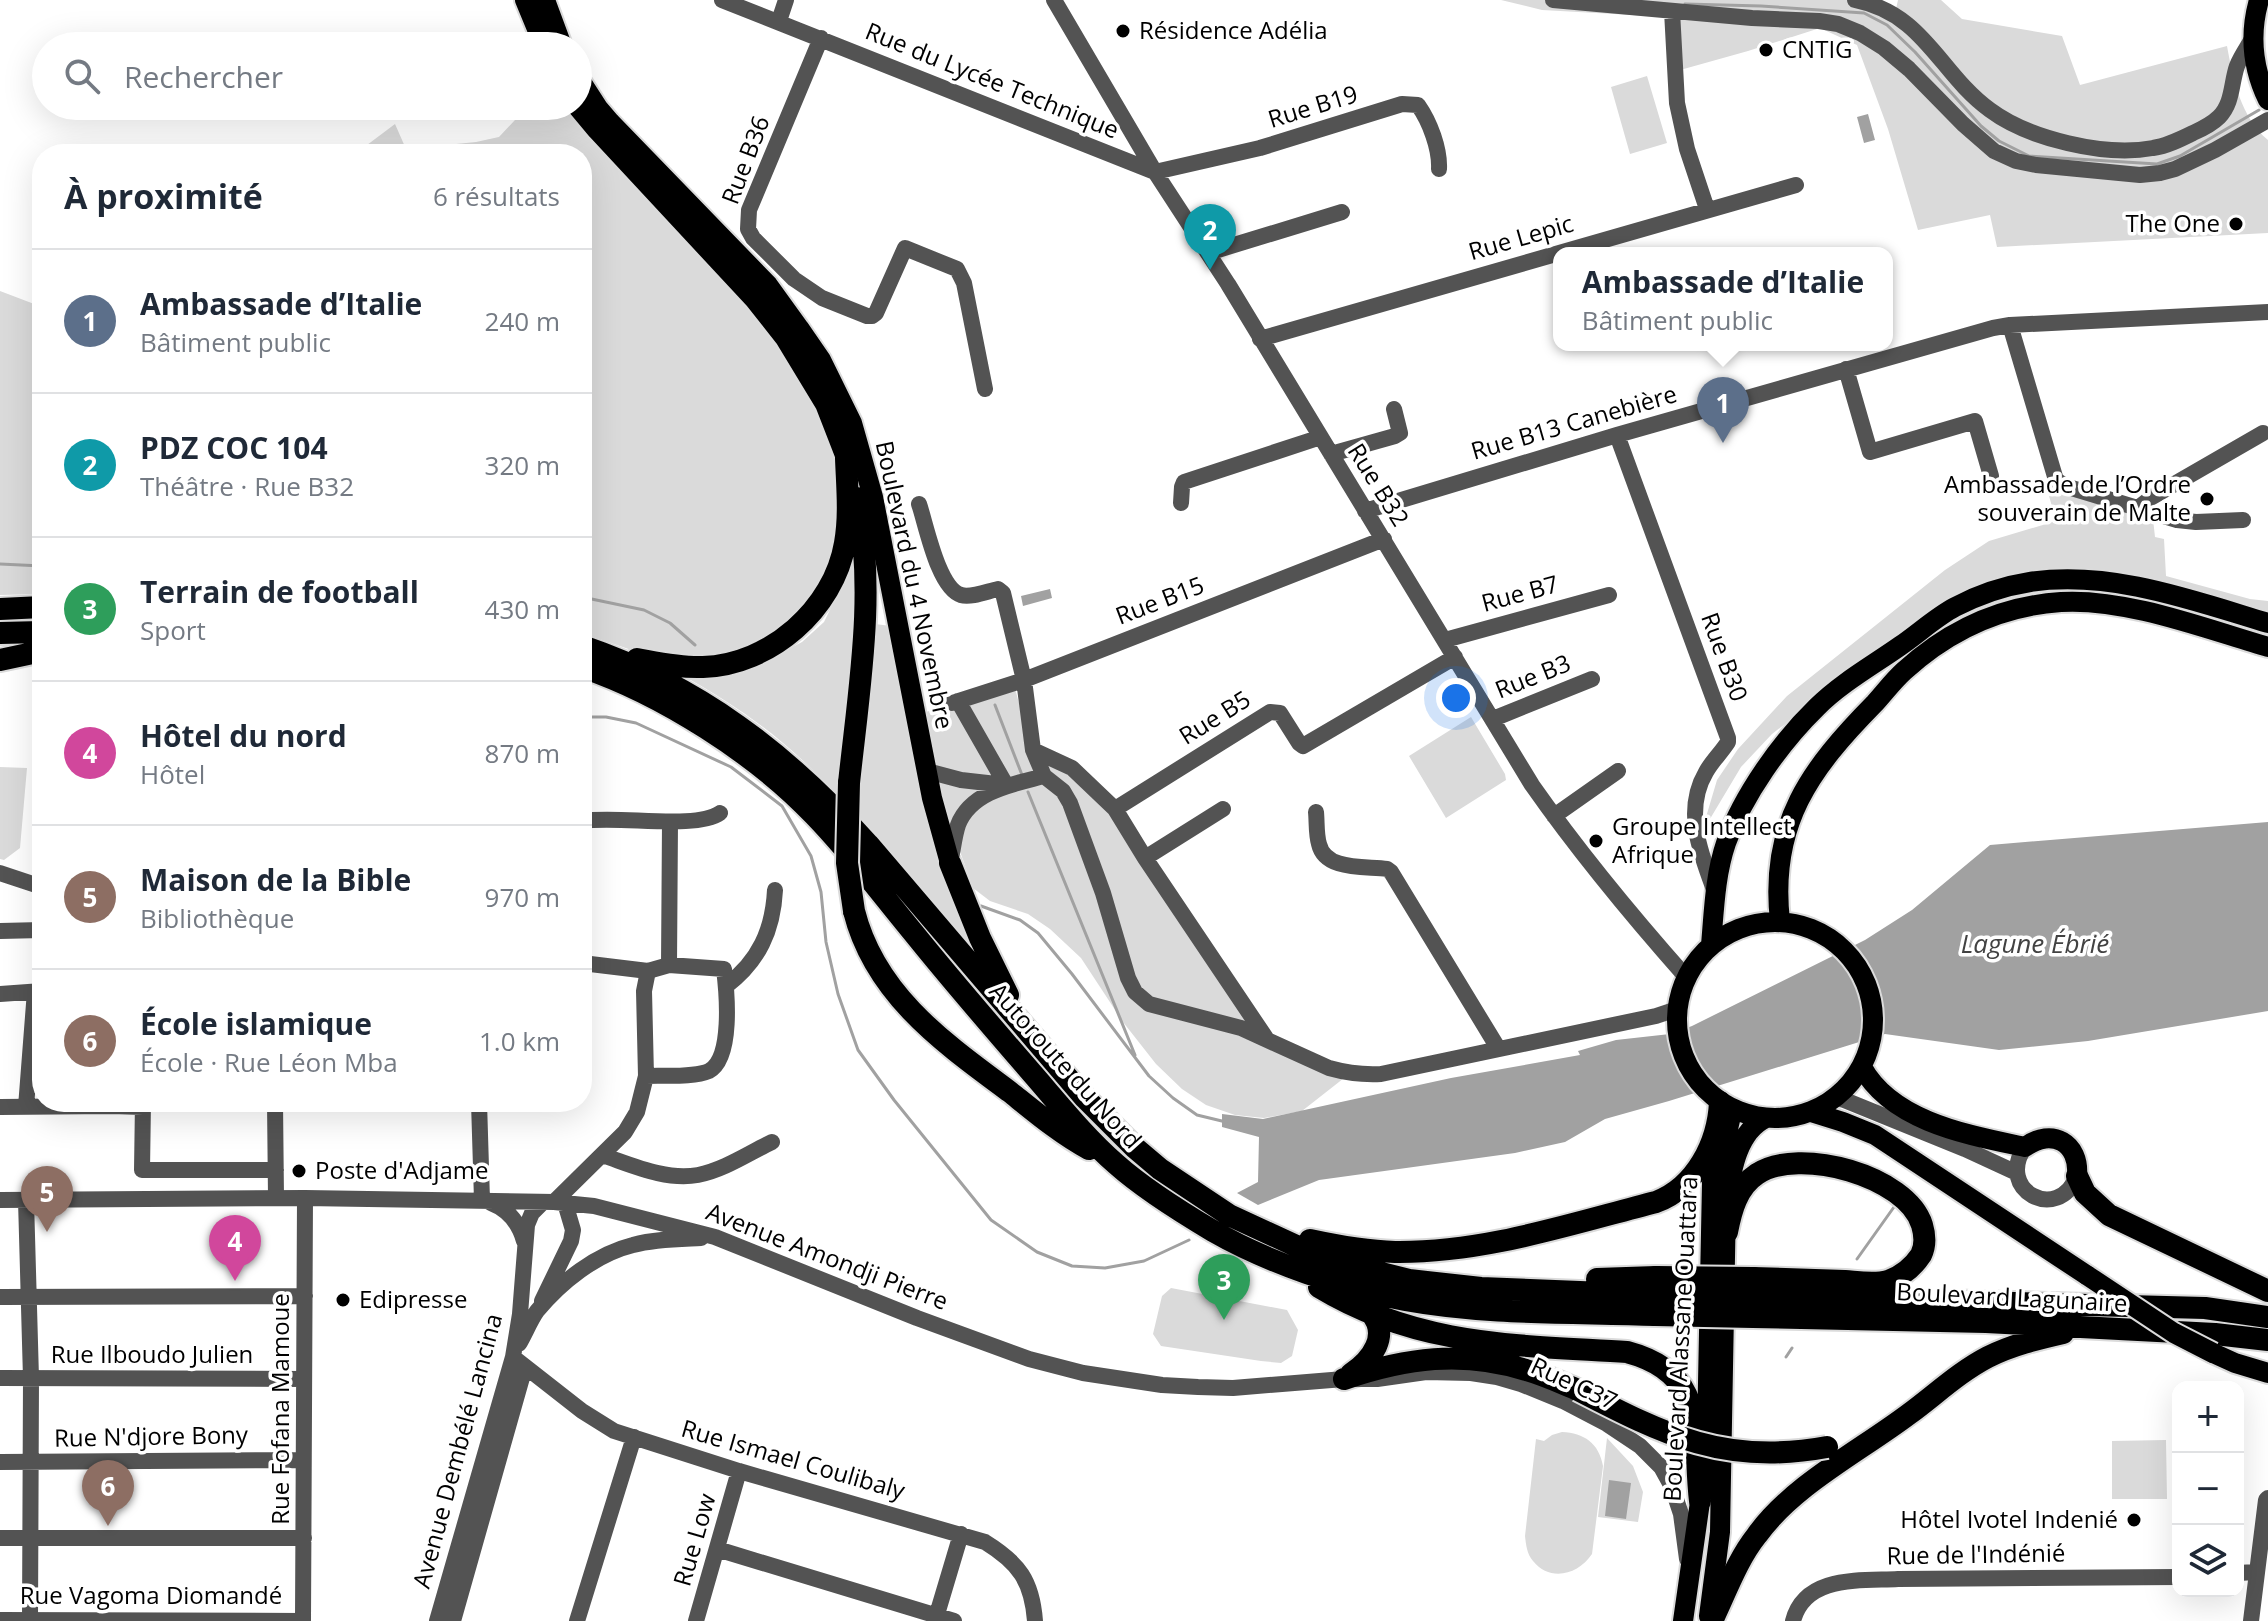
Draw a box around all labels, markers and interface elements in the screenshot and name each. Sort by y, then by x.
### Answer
place label: Résidence Adélia [1139,13,1328,46]
street label: Rue du Lycée Technique [861,14,1124,146]
marker: Résidence Adélia [1114,22,1132,40]
search box [32,32,592,120]
place label: CNTIG [1782,32,1853,65]
marker: CNTIG [1757,41,1775,59]
icon: search [60,54,104,98]
text: Rechercher [124,56,283,97]
street label: Rue B19 [1264,76,1361,135]
street label: Rue B36 [713,111,777,208]
text: À proximité [64,173,263,219]
text: 6 résultats [433,178,560,214]
pin: 2 [1184,204,1236,270]
street label: Rue Lepic [1464,206,1577,267]
place label: The One [2125,206,2220,239]
marker: The One [2227,215,2245,233]
popup [1553,247,1893,351]
text: Ambassade d’Italie [1582,261,1864,302]
text: Ambassade d’Italie [140,283,422,324]
text: Bâtiment public [1582,302,1773,338]
text: 1 [83,303,97,339]
text: 240 m [485,303,560,339]
text: Bâtiment public [140,324,331,360]
street label: Rue B13 Canebière [1467,376,1680,467]
pin: 1 [1697,377,1749,443]
text: PDZ COC 104 [140,427,328,468]
street label: Rue B32 [1341,436,1418,532]
street label: Boulevard du 4 Novembre [869,437,962,732]
text: 2 [83,447,97,483]
text: 320 m [485,447,560,483]
place label: Ambassade de l’Ordre souverain de Malte [1944,467,2191,528]
text: Théâtre · Rue B32 [140,468,354,504]
marker: Ambassade de l’Ordre souverain de Malte [2198,490,2216,508]
street label: Rue B7 [1477,566,1562,619]
street label: Rue B15 [1111,568,1208,632]
text: Terrain de football [140,571,419,612]
text: 3 [83,591,97,627]
text: 430 m [485,591,560,627]
street label: Rue B30 [1694,608,1757,705]
text: Sport [140,612,206,648]
street label: Rue B3 [1490,646,1575,706]
your location [1436,678,1476,718]
street label: Rue B5 [1172,682,1256,752]
text: Hôtel du nord [140,715,347,756]
text: 4 [83,735,97,771]
text: 870 m [485,735,560,771]
text: Hôtel [140,756,205,792]
place label: Groupe Intellect Afrique [1612,809,1792,870]
marker: Groupe Intellect Afrique [1587,832,1605,850]
text: Maison de la Bible [140,859,411,900]
text: 5 [83,879,97,915]
text: 970 m [485,879,560,915]
text: Bibliothèque [140,900,294,936]
water label: Lagune Ébrié [1961,925,2109,961]
street label: Autoroute du Nord [983,975,1150,1155]
text: École islamique [140,1003,372,1044]
text: 6 [83,1023,97,1059]
text: 1.0 km [479,1023,560,1059]
text: École · Rue Léon Mba [140,1044,398,1080]
place label: Poste d'Adjame [315,1153,488,1186]
marker: Poste d'Adjame [290,1162,308,1180]
pin: 5 [21,1166,73,1232]
street label: Boulevard Alassane Ouattara [1654,1175,1705,1502]
street label: Avenue Amondji Pierre [702,1194,953,1317]
pin: 4 [209,1215,261,1281]
pin: 3 [1198,1254,1250,1320]
street label: Boulevard Lagunaire [1896,1274,2128,1319]
place label: Edipresse [359,1282,467,1315]
marker: Edipresse [334,1291,352,1309]
street label: Rue Fofana Mamoue [263,1293,296,1525]
street label: Avenue Dembélé Lancina [404,1310,509,1592]
street label: Rue Ilboudo Julien [51,1337,253,1370]
street label: Rue C37 [1526,1348,1623,1417]
map controls [2172,1381,2244,1597]
button: + [2172,1381,2244,1453]
street label: Rue Ismael Coulibaly [678,1411,910,1507]
street label: Rue N'djore Bony [54,1417,249,1454]
button: − [2172,1453,2244,1525]
pin: 6 [82,1460,134,1526]
street label: Rue Low [665,1489,723,1590]
place label: Hôtel Ivotel Indenié [1900,1502,2118,1535]
marker: Hôtel Ivotel Indenié [2125,1511,2143,1529]
button: layers [2172,1525,2244,1597]
street label: Rue de l'Indénié [1886,1535,2066,1572]
street label: Rue Vagoma Diomandé [20,1578,282,1611]

